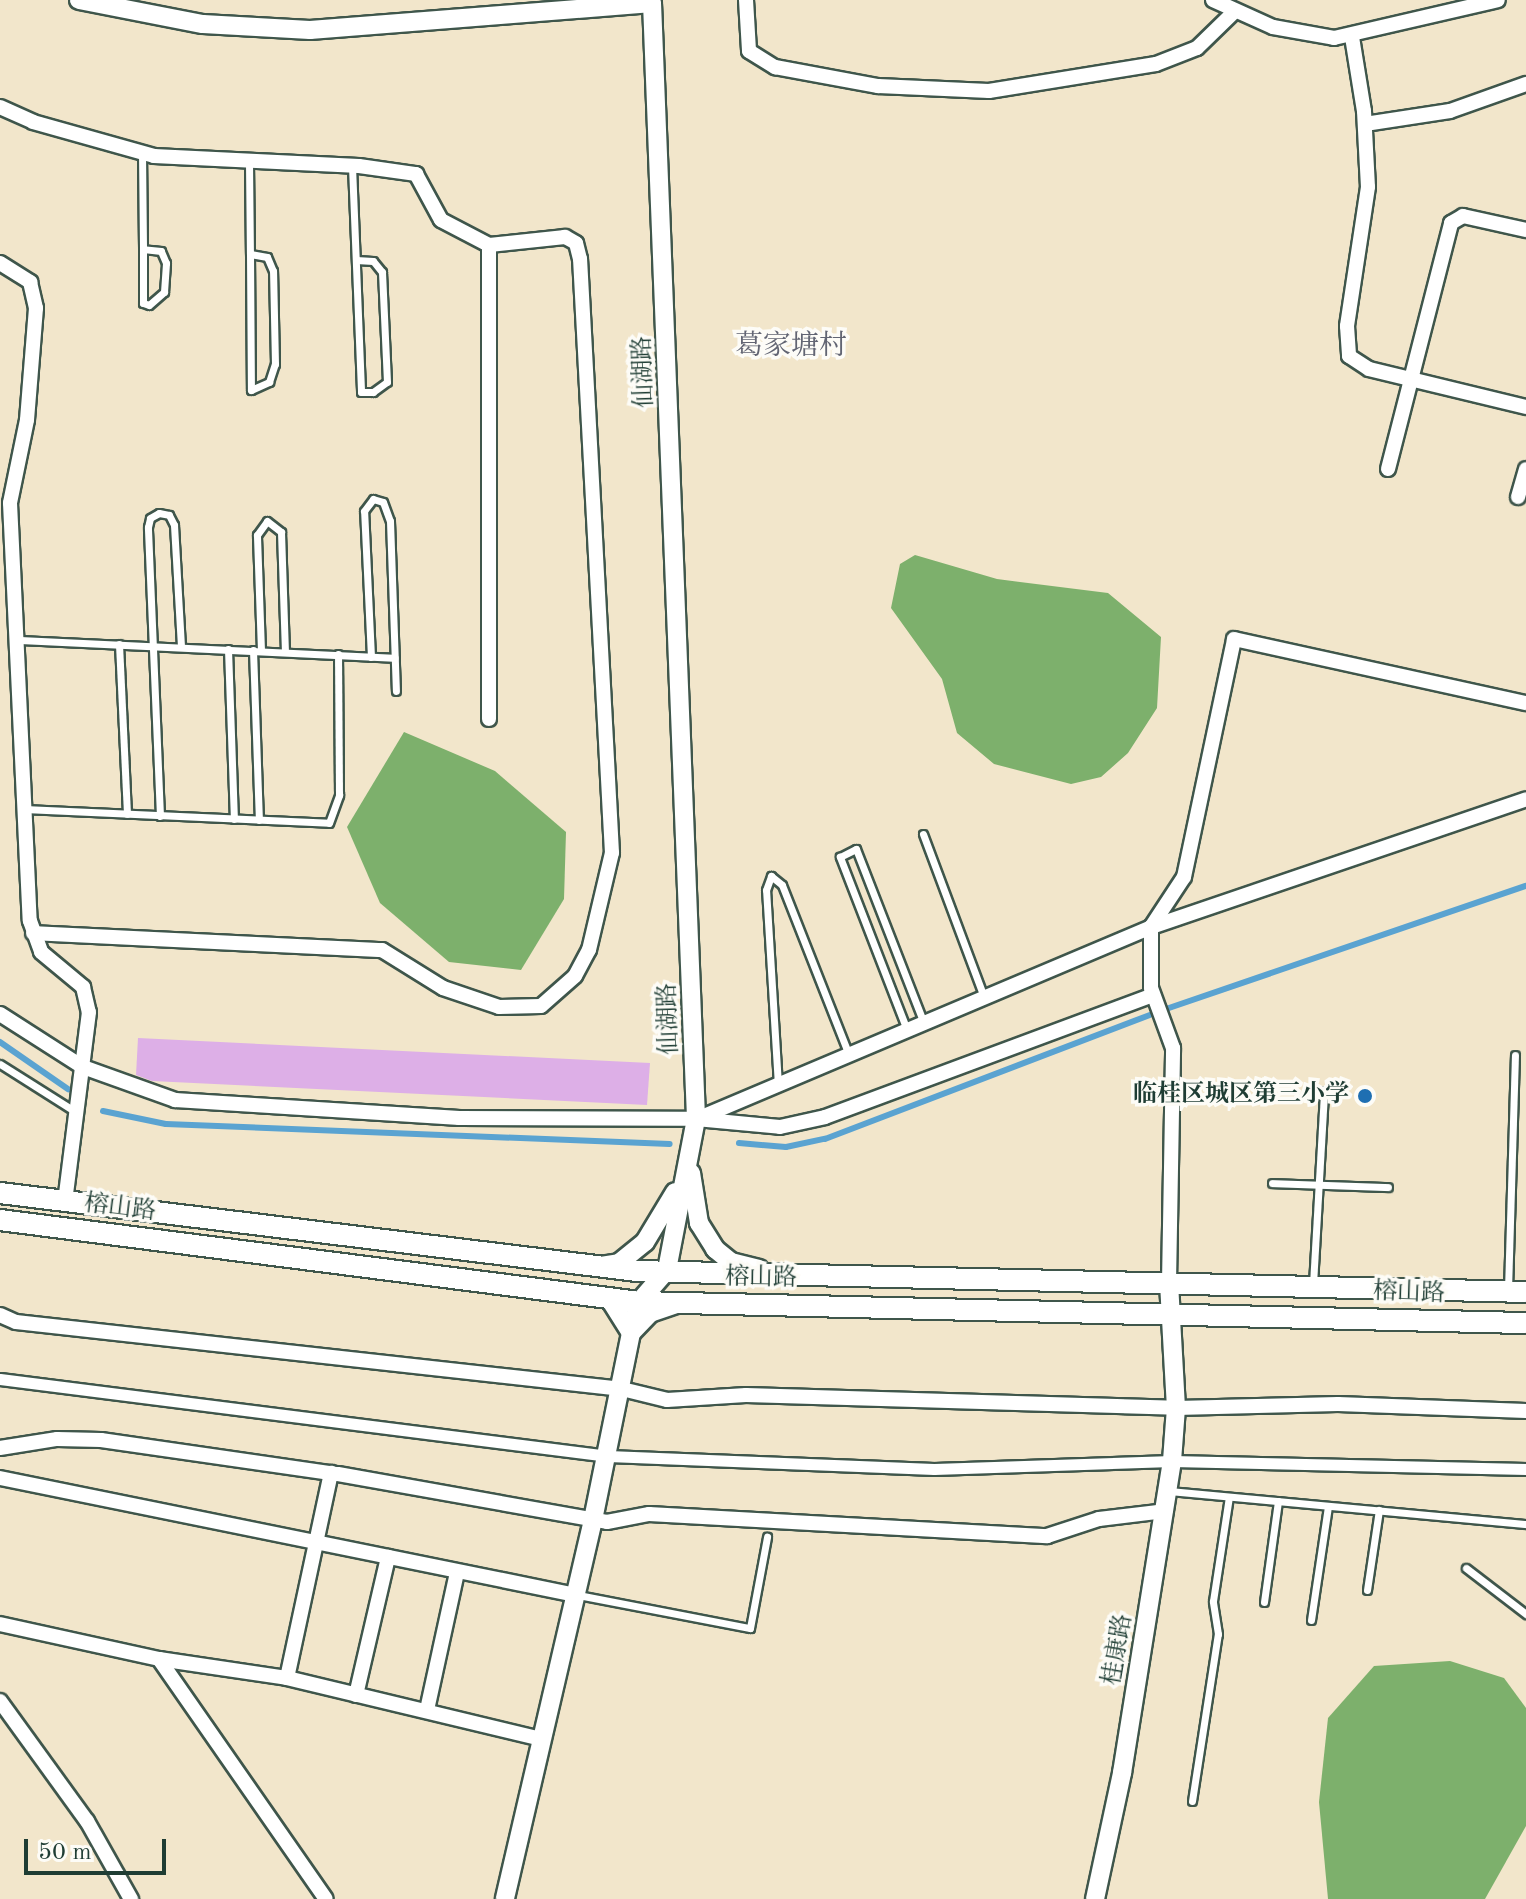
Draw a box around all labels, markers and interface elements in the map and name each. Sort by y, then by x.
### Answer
district label: 葛家塘村 [735,330,847,364]
street label: 仙湖路 [629,336,661,408]
street label: 仙湖路 [654,983,686,1055]
place label: 临桂区城区第三小学 [1133,1082,1349,1110]
marker: 临桂区城区第三小学 [1356,1087,1374,1105]
street label: 榕山路 [83,1190,157,1228]
street label: 榕山路 [725,1264,797,1294]
street label: 榕山路 [1373,1278,1445,1310]
street label: 桂康路 [1099,1612,1139,1688]
scale bar [28,1823,170,1873]
text: 50 m [38,1841,92,1865]

